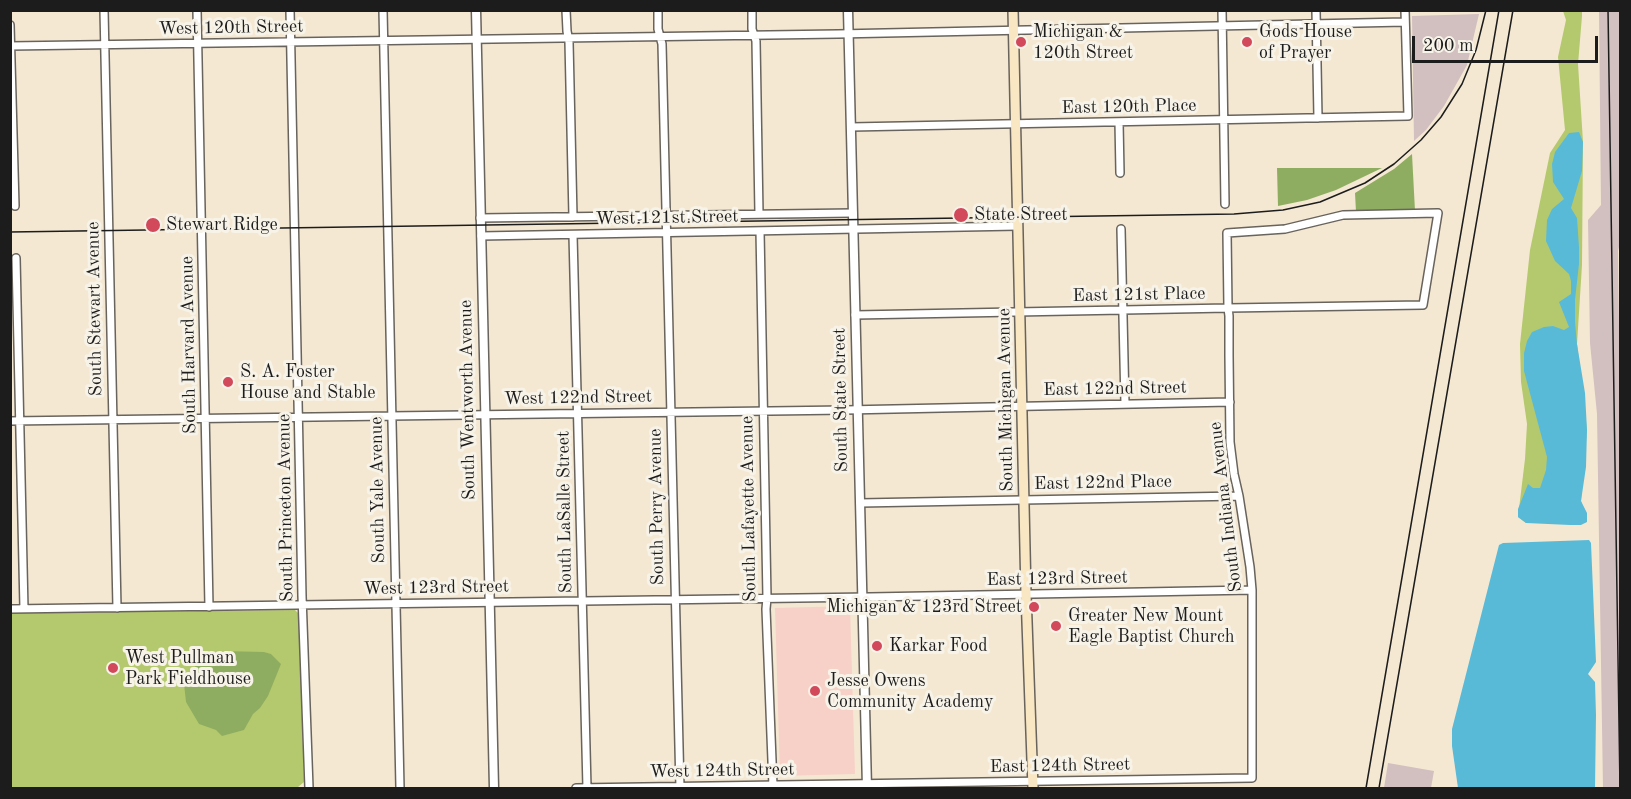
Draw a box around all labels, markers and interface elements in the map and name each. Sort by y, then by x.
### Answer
street label: West 120th Street [158,16,304,40]
place label: Michigan & 120th Street [1033,21,1133,63]
place label: Gods House of Prayer [1259,21,1352,63]
scale bar [1415,24,1601,62]
marker: Michigan & 120th Street [1014,35,1028,49]
marker: Gods House of Prayer [1240,35,1254,49]
text: 200 m [1423,37,1474,55]
street label: East 120th Place [1061,95,1197,119]
place label: State Street [974,204,1068,226]
street label: West 121st Street [595,206,739,230]
marker: State Street [952,206,970,224]
place label: Stewart Ridge [166,214,278,236]
marker: Stewart Ridge [144,216,162,234]
street label: South Stewart Avenue [83,221,107,397]
street label: South Harvard Avenue [177,256,201,434]
street label: East 121st Place [1072,283,1206,307]
street label: South Wentworth Avenue [455,300,481,500]
street label: South Michigan Avenue [994,308,1018,492]
street label: South State Street [829,328,853,472]
place label: S. A. Foster House and Stable [240,361,376,404]
marker: S. A. Foster House and Stable [221,375,235,389]
street label: East 122nd Street [1043,377,1187,401]
street label: West 122nd Street [504,386,652,410]
street label: South Princeton Avenue [274,414,298,602]
street label: South Yale Avenue [366,416,390,564]
street label: South Lafayette Avenue [737,416,761,602]
street label: South Indiana Avenue [1205,421,1247,593]
street label: South Perry Avenue [645,428,669,586]
street label: South LaSalle Street [553,431,577,593]
street label: East 122nd Place [1034,471,1172,495]
street label: East 123rd Street [986,567,1128,591]
street label: West 123rd Street [363,576,509,600]
place label: Michigan & 123rd Street [826,596,1022,618]
marker: Michigan & 123rd Street [1027,600,1041,614]
place label: Greater New Mount Eagle Baptist Church [1068,605,1235,648]
marker: Greater New Mount Eagle Baptist Church [1049,619,1063,633]
place label: Karkar Food [889,635,988,657]
marker: Karkar Food [870,639,884,653]
place label: West Pullman Park Fieldhouse [125,647,251,690]
marker: West Pullman Park Fieldhouse [106,661,120,675]
place label: Jesse Owens Community Academy [827,670,994,712]
marker: Jesse Owens Community Academy [808,684,822,698]
street label: East 124th Street [990,754,1130,778]
street label: West 124th Street [649,759,795,783]

